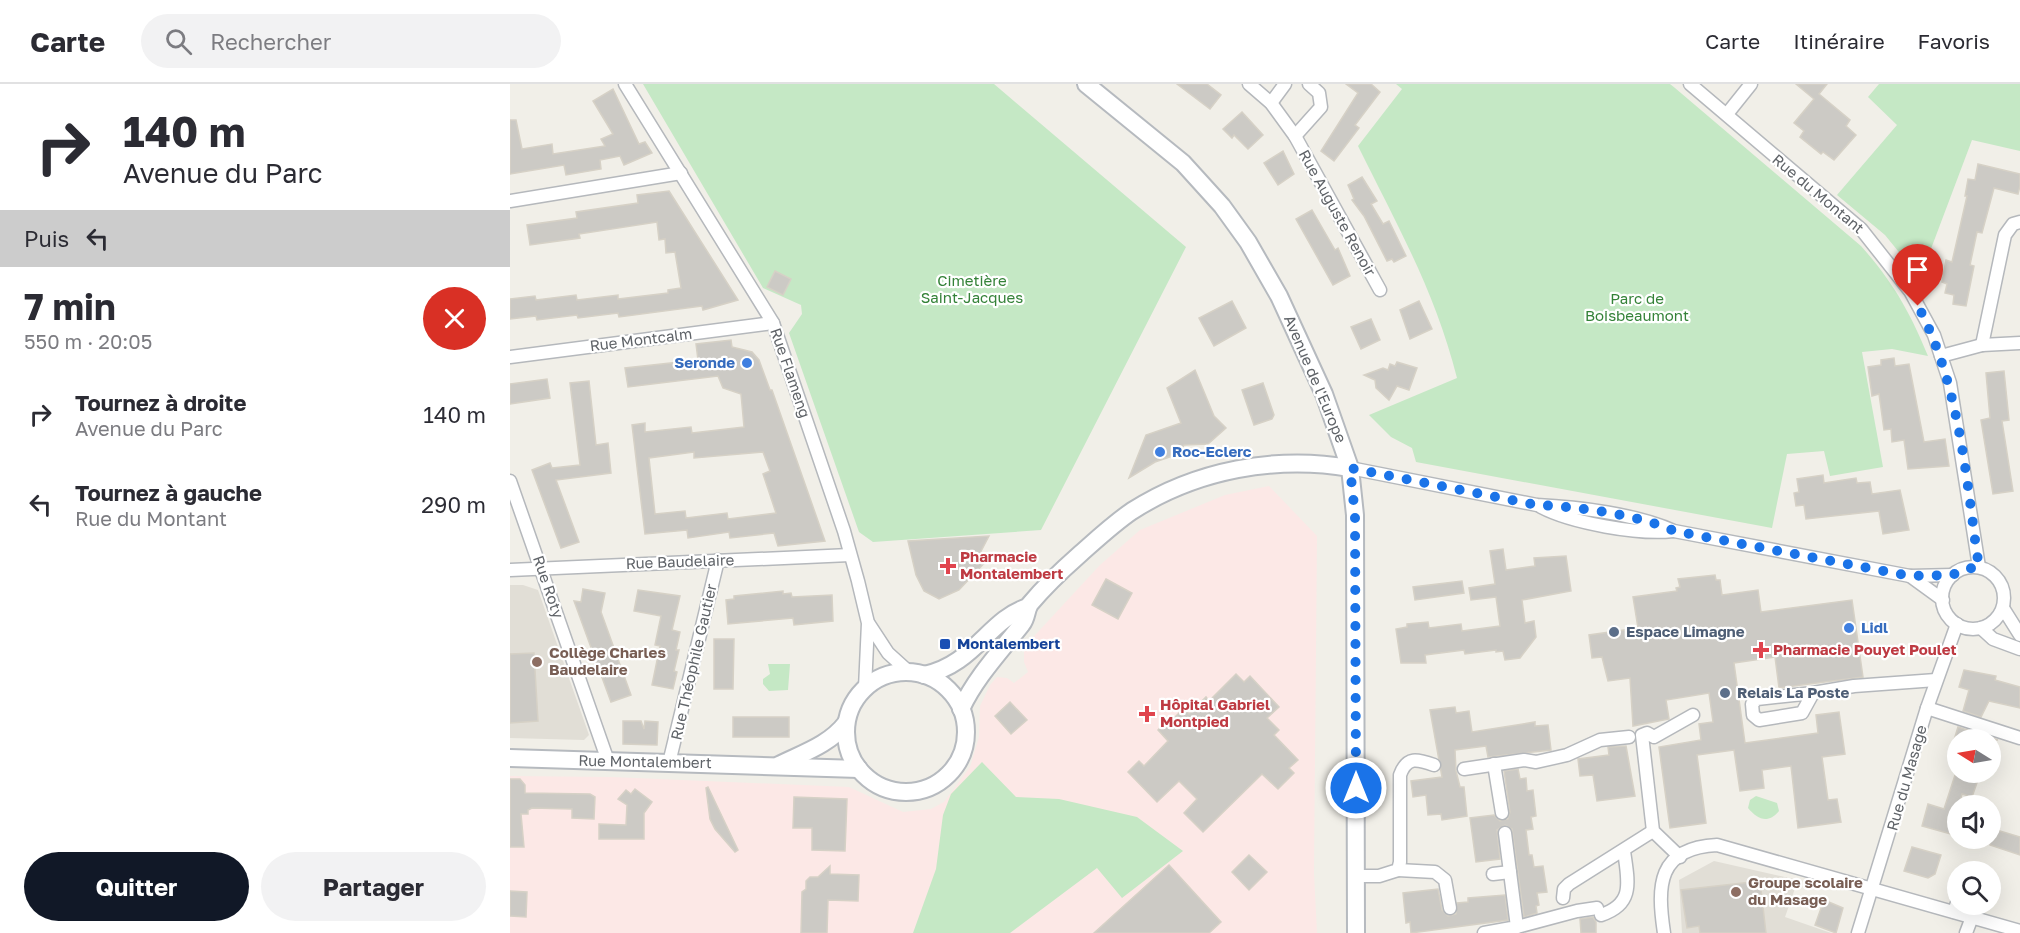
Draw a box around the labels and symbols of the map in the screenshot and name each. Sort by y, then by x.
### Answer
street label: Rue Auguste Renoir [1296,146,1380,279]
street label: Rue du Montant [1769,150,1868,237]
pin [1892,244,1943,306]
park label: Cimetière Saint-Jacques [921,271,1023,306]
park label: Parc de Boisbeaumont [1585,289,1689,324]
street label: Avenue de l'Europe [1281,312,1351,445]
street label: Rue Montcalm [589,324,693,354]
street label: Rue Flameng [767,325,815,420]
place label: Seronde [674,353,735,371]
marker: Seronde [740,356,754,370]
place label: Roc-Eclerc [1172,442,1252,460]
marker: Roc-Eclerc [1153,445,1167,459]
place label: Pharmacie Montalembert [960,547,1063,582]
street label: Rue Baudelaire [625,550,735,572]
street label: Rue Roty [530,553,568,621]
marker: Pharmacie Montalembert [941,559,955,573]
street label: Rue Théophile Gautier [666,582,720,742]
place label: Lidl [1861,618,1888,636]
marker: Lidl [1842,621,1856,635]
place label: Espace Limagne [1626,622,1745,640]
marker: Espace Limagne [1607,625,1621,639]
place label: Montalembert [957,634,1060,652]
marker: Montalembert [938,637,952,651]
place label: Pharmacie Pouyet Poulet [1773,640,1956,658]
place label: Collège Charles Baudelaire [549,643,666,678]
marker: Pharmacie Pouyet Poulet [1754,643,1768,657]
marker: Collège Charles Baudelaire [530,655,544,669]
place label: Relais La Poste [1737,683,1849,701]
marker: Relais La Poste [1718,686,1732,700]
place label: Hôpital Gabriel Montpied [1160,695,1270,730]
marker: Hôpital Gabriel Montpied [1138,705,1156,723]
street label: Rue du Masage [1882,722,1930,833]
north arrow [1947,729,2001,783]
street label: Rue Montalembert [578,751,712,771]
position arrow [1324,756,1388,820]
place label: Groupe scolaire du Masage [1748,873,1863,908]
marker: Groupe scolaire du Masage [1729,885,1743,899]

